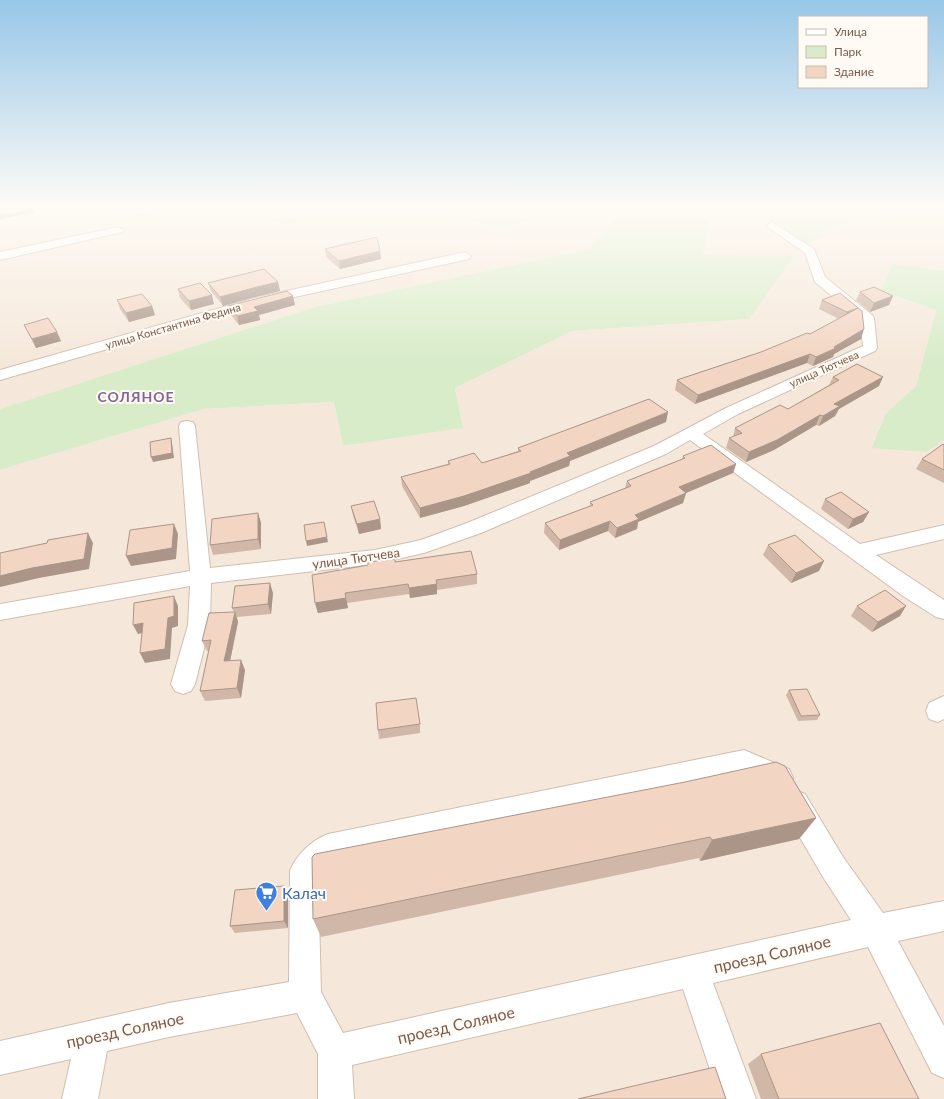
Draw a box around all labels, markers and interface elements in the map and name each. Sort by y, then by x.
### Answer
legend [798,16,928,88]
text: Улица [834,24,867,39]
text: Парк [834,44,862,59]
text: Здание [834,64,874,79]
street label: улица Константина Федина [104,300,242,351]
street label: улица Тютчева [787,347,860,390]
district label: СОЛЯНОЕ [97,388,175,405]
street label: улица Тютчева [311,544,401,572]
supermarket icon: Калач [253,880,279,913]
place label: Калач [282,883,326,902]
street label: проезд Соляное [711,931,832,976]
street label: проезд Соляное [395,1002,516,1047]
street label: проезд Соляное [64,1008,185,1051]

